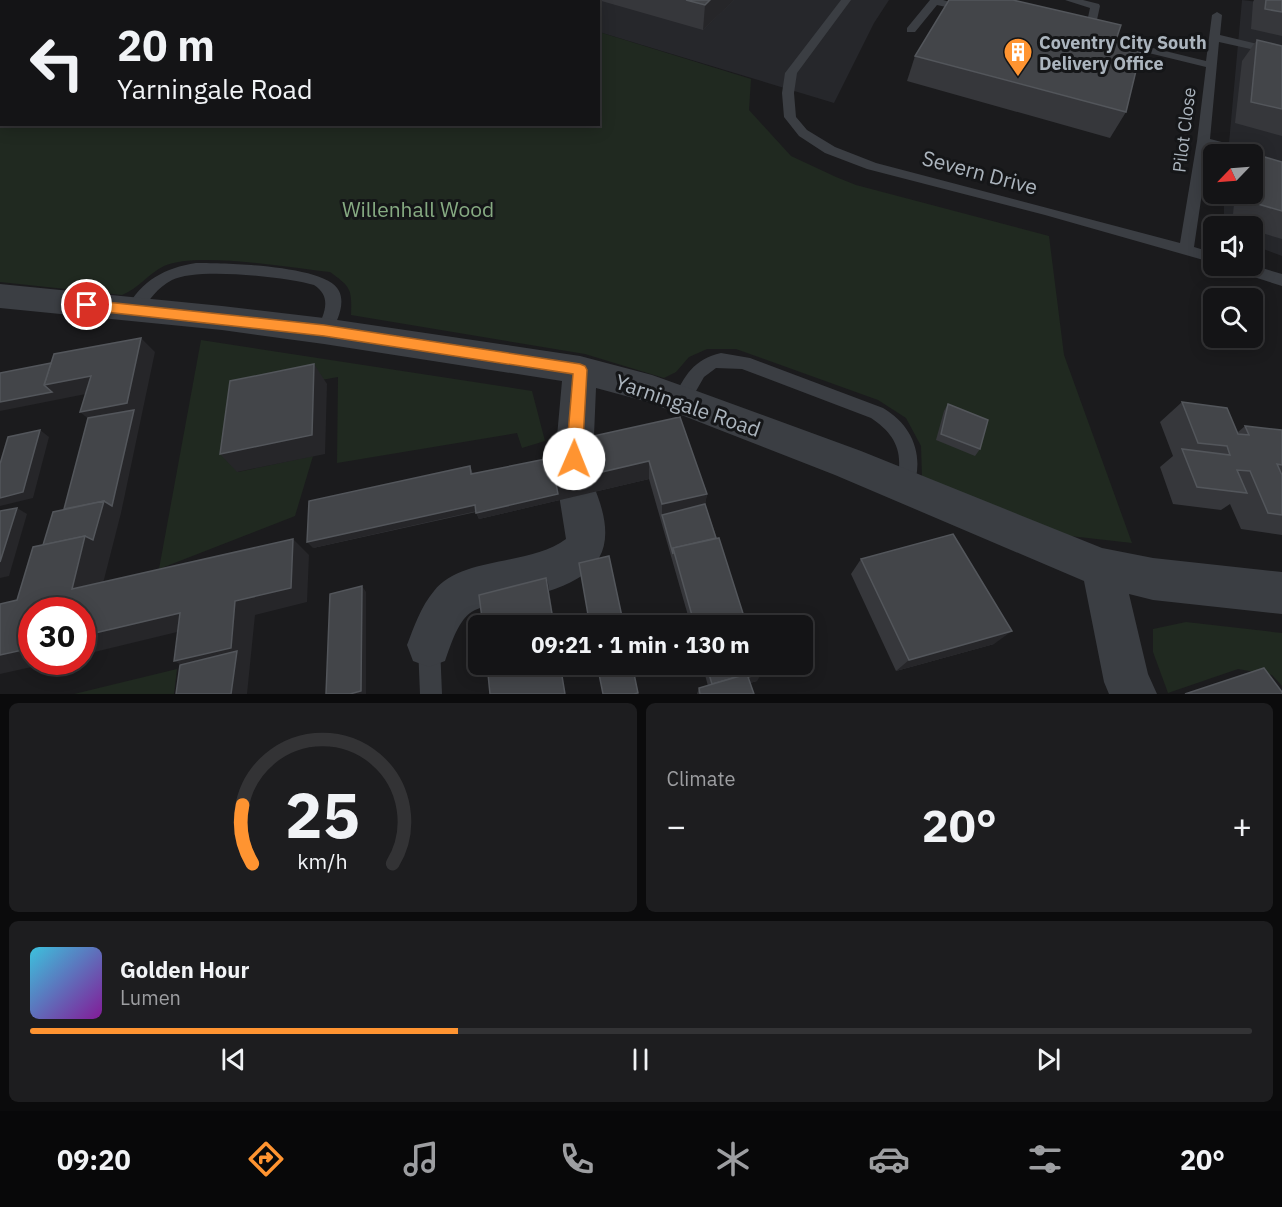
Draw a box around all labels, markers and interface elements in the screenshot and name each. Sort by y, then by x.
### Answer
text: 20 m [117,18,215,73]
icon: left [18,24,96,102]
place label: Coventry City South Delivery Office [1039,31,1207,75]
building icon: Coventry City South Delivery Office [1002,36,1034,78]
text: Yarningale Road [117,71,313,106]
street label: Pilot Close [1167,86,1201,174]
street label: Severn Drive [919,143,1041,201]
north arrow [1203,144,1263,204]
map controls [1203,144,1263,348]
park label: Willenhall Wood [342,195,494,223]
button: sound [1203,216,1263,276]
pin [61,279,112,330]
icon: arrive [70,288,103,321]
button: search [1203,288,1263,348]
street label: Yarningale Road [612,367,764,443]
position arrow [542,427,606,491]
speed limit sign: 30 [18,597,96,675]
text: 09:21 · 1 min · 130 m [531,630,750,659]
text: Climate [667,765,735,792]
text: 25 [285,774,360,855]
text: 20° [922,796,997,854]
text: − [667,804,686,847]
text: + [1232,804,1252,847]
text: km/h [298,848,348,876]
text: Golden Hour [120,955,249,984]
text: Lumen [120,984,181,1011]
icon: previous [217,1043,250,1076]
icon: pause [624,1043,657,1076]
icon: next [1032,1043,1065,1076]
icon: directions [245,1138,287,1180]
icon: music [400,1138,442,1180]
icon: phone [556,1138,598,1180]
icon: climate [712,1138,754,1180]
icon: car [868,1138,910,1180]
icon: filters [1024,1138,1066,1180]
text: 09:20 [57,1142,131,1177]
text: 20° [1180,1142,1225,1177]

